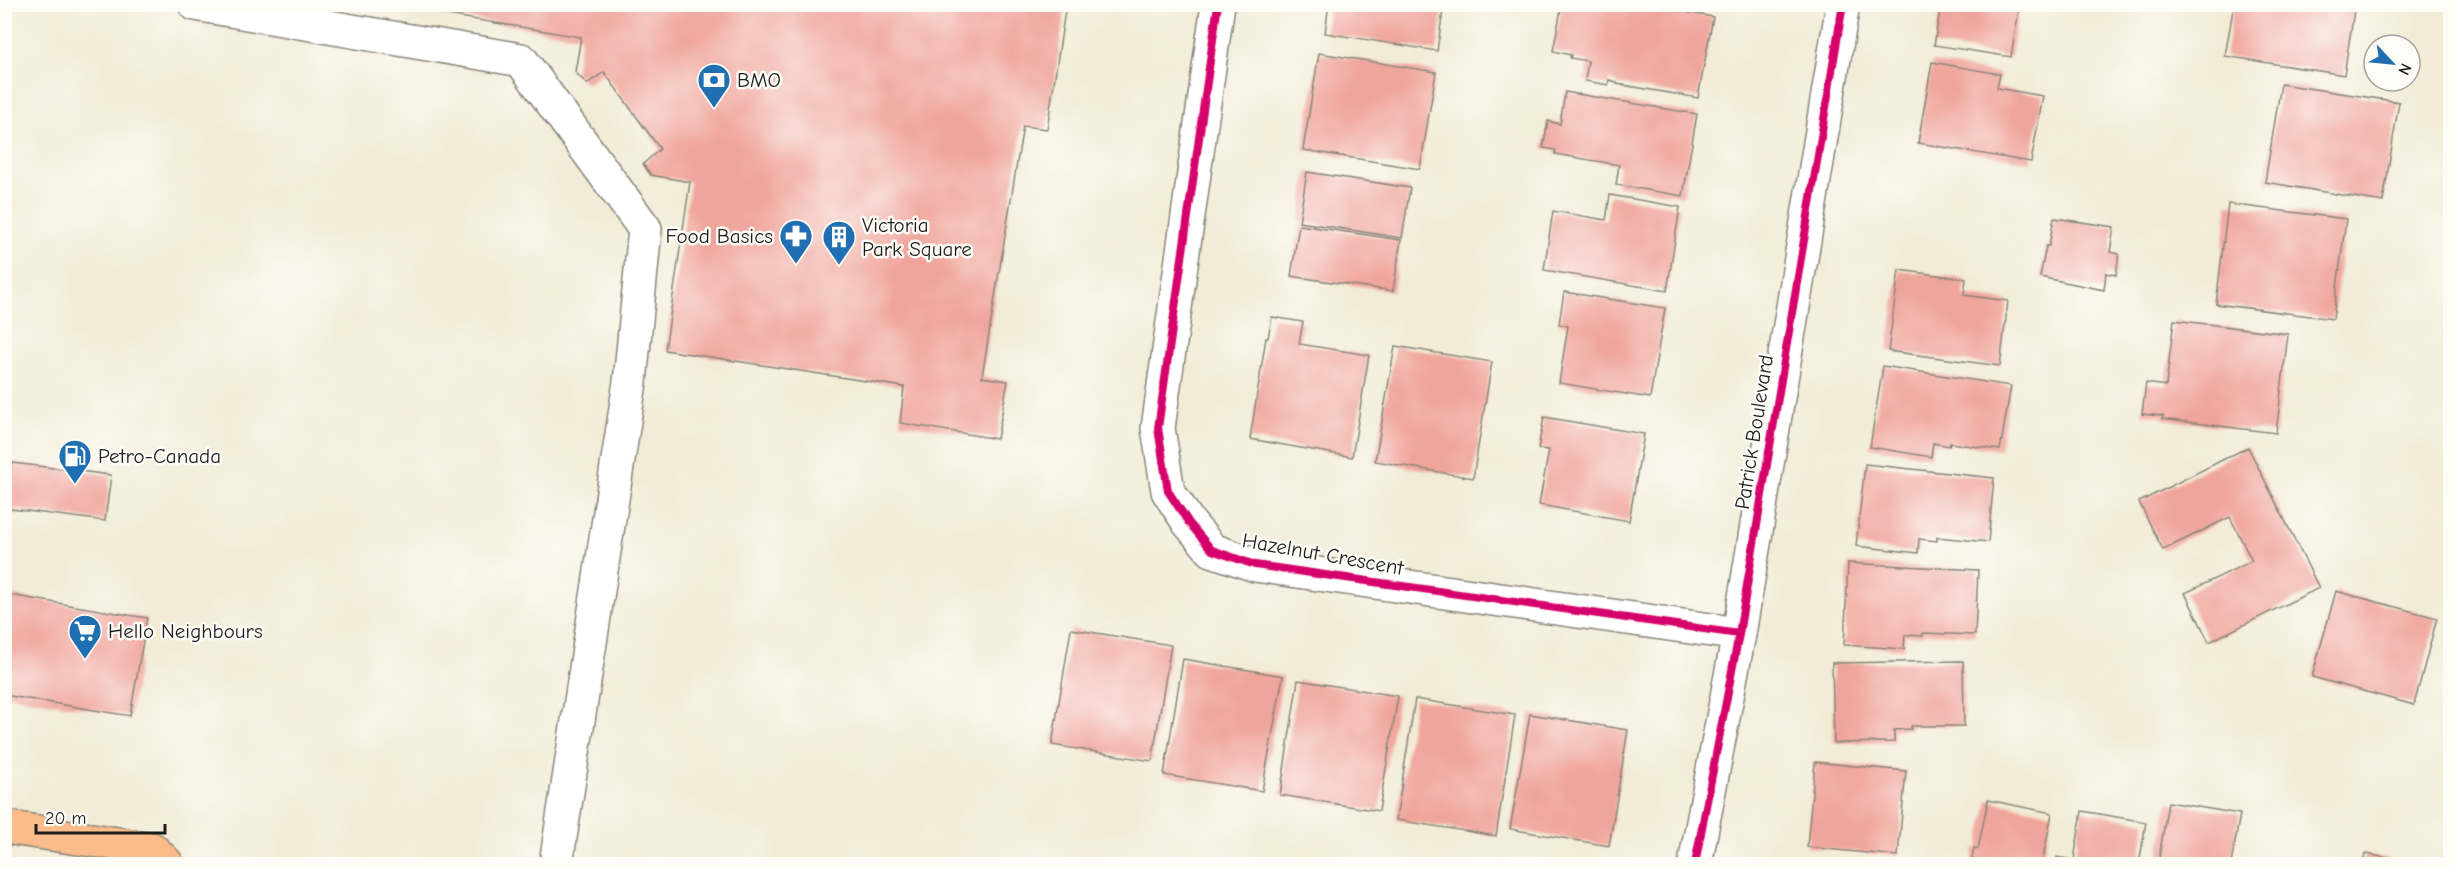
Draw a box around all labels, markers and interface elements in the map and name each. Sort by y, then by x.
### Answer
north arrow [2362,33,2422,93]
text: N [2394,61,2415,78]
bank icon: BMO [696,62,732,109]
place label: BMO [737,68,781,92]
place label: Victoria Park Square [862,213,972,261]
pharmacy icon: Food Basics [778,218,814,265]
building icon: Victoria Park Square [821,219,857,266]
place label: Food Basics [666,224,773,248]
street label: Patrick Boulevard [1730,353,1778,511]
fuel station icon: Petro-Canada [57,438,93,485]
place label: Petro-Canada [98,444,221,468]
street label: Hazelnut Crescent [1240,528,1407,580]
supermarket icon: Hello Neighbours [67,613,103,660]
place label: Hello Neighbours [108,619,263,643]
scale bar [36,797,165,835]
text: 20 m [45,808,86,829]

